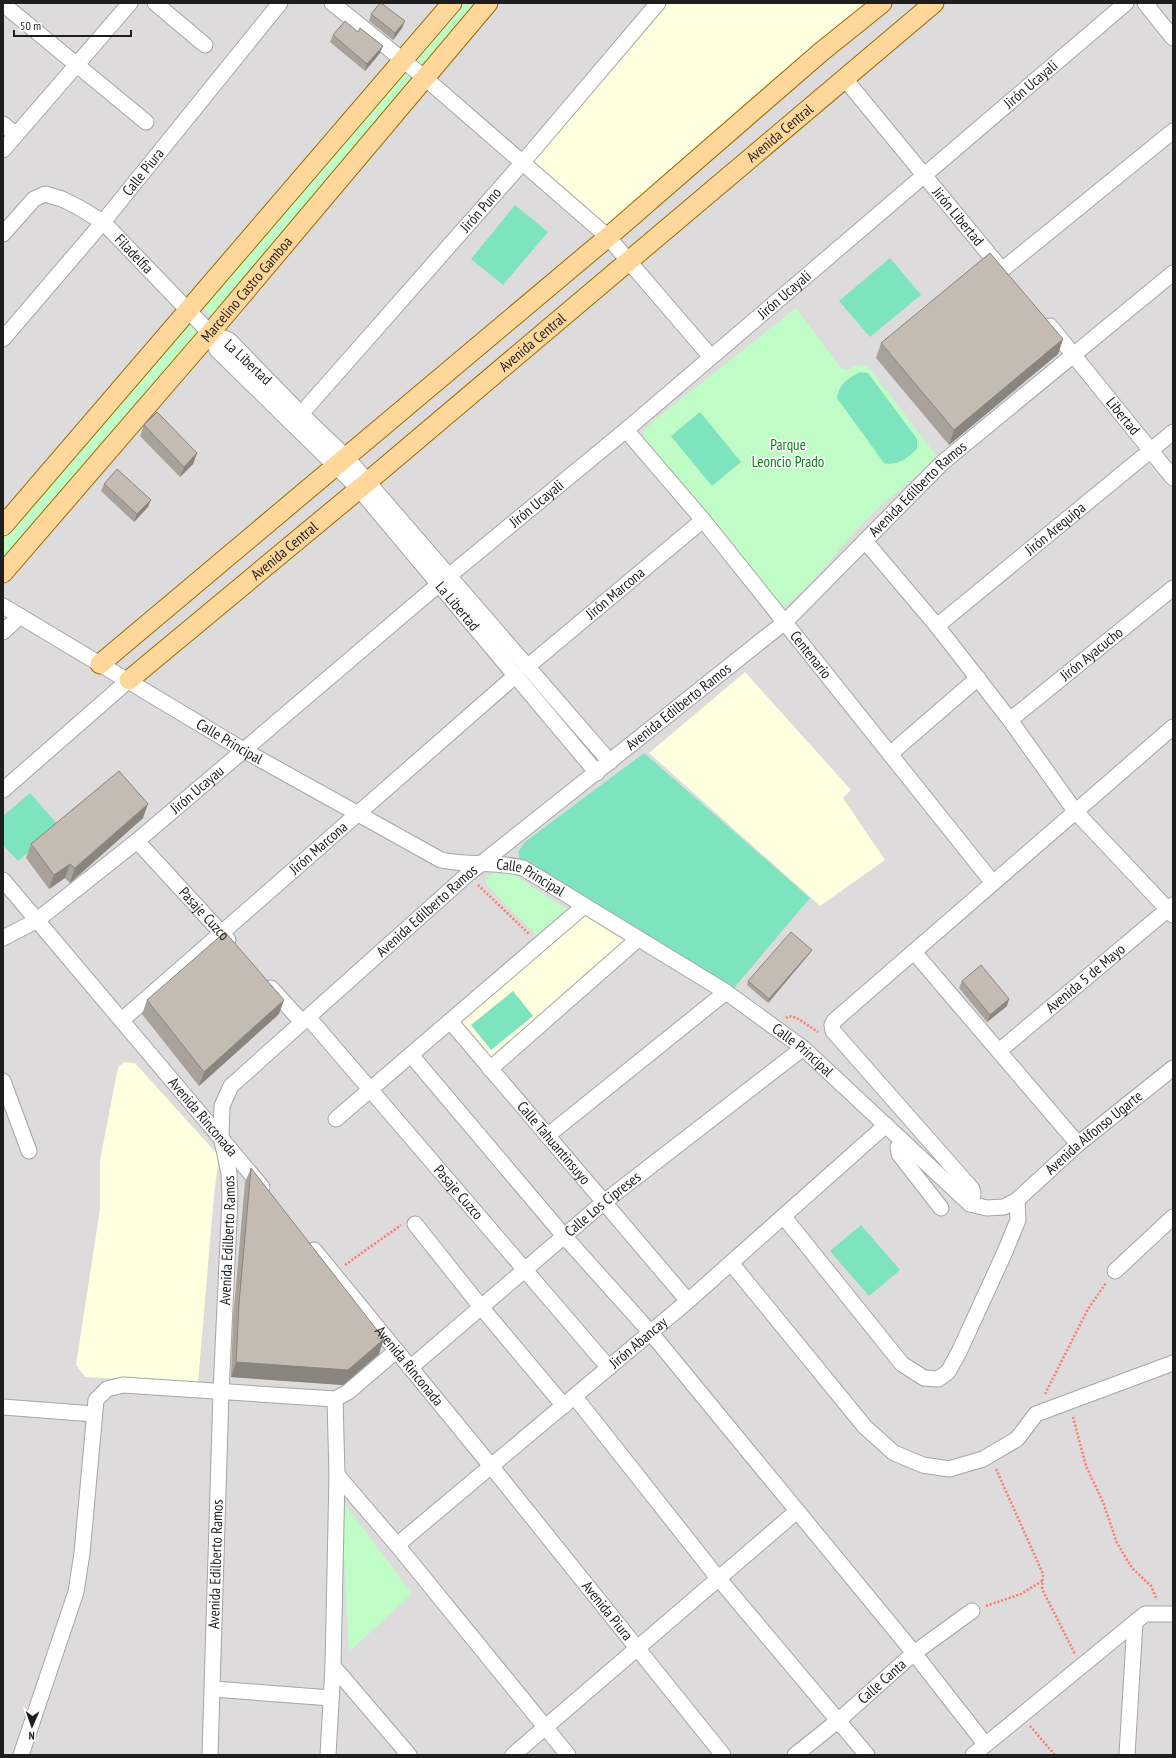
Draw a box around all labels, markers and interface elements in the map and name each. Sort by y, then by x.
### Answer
scale bar [14,12,131,38]
text: 50 m [20,18,41,33]
street label: Jirón Ucayali [999,56,1061,113]
street label: Avenida Central [742,99,817,166]
street label: Calle Piura [118,144,168,200]
street label: Jirón Libertad [928,182,988,250]
street label: Jirón Puno [455,183,505,237]
street label: Filadelfia [111,230,158,277]
street label: Marcelino Castro Gamboa [197,232,296,346]
street label: Jirón Ucayali [752,266,815,323]
street label: Avenida Central [495,308,570,376]
street label: La Libertad [220,335,276,389]
street label: Libertad [1102,393,1144,439]
park label: Parque Leoncio Prado [752,435,824,471]
street label: Avenida Edilberto Ramos [864,437,970,541]
street label: Jirón Ucayali [504,475,567,532]
street label: Jirón Arequipa [1020,498,1089,560]
street label: Avenida Central [247,517,322,584]
street label: Jirón Marcona [581,563,648,624]
street label: La Libertad [432,577,484,635]
street label: Jirón Ayacucho [1055,622,1127,685]
street label: Centenario [786,627,836,682]
street label: Avenida Edilberto Ramos [622,659,735,754]
street label: Calle Principal [193,714,267,768]
street label: Jirón Ucayau [165,761,228,818]
street label: Jirón Marcona [284,817,351,879]
street label: Calle Principal [496,854,569,901]
street label: Avenida Edilberto Ramos [372,860,481,961]
street label: Pasaje Cuzco [175,883,234,944]
street label: Avenida 5 de Mayo [1042,939,1129,1017]
street label: Calle Principal [769,1019,838,1081]
street label: Avenida Rinconada [164,1073,242,1160]
street label: Avenida Alfonso Ugarte [1041,1086,1146,1178]
street label: Calle Tahuantinsuyo [513,1097,595,1188]
street label: Pasaje Cuzco [430,1161,487,1223]
street label: Calle Los Cipreses [560,1167,644,1241]
street label: Avenida Edilberto Ramos [215,1175,239,1305]
street label: Jirón Abancay [604,1312,671,1373]
street label: Avenida Rinconada [371,1322,448,1410]
street label: Avenida Edilberto Ramos [204,1499,227,1629]
street label: Avenida Piura [578,1577,637,1644]
street label: Calle Canta [854,1655,910,1708]
north arrow [12,1706,52,1746]
text: N [28,1729,35,1743]

